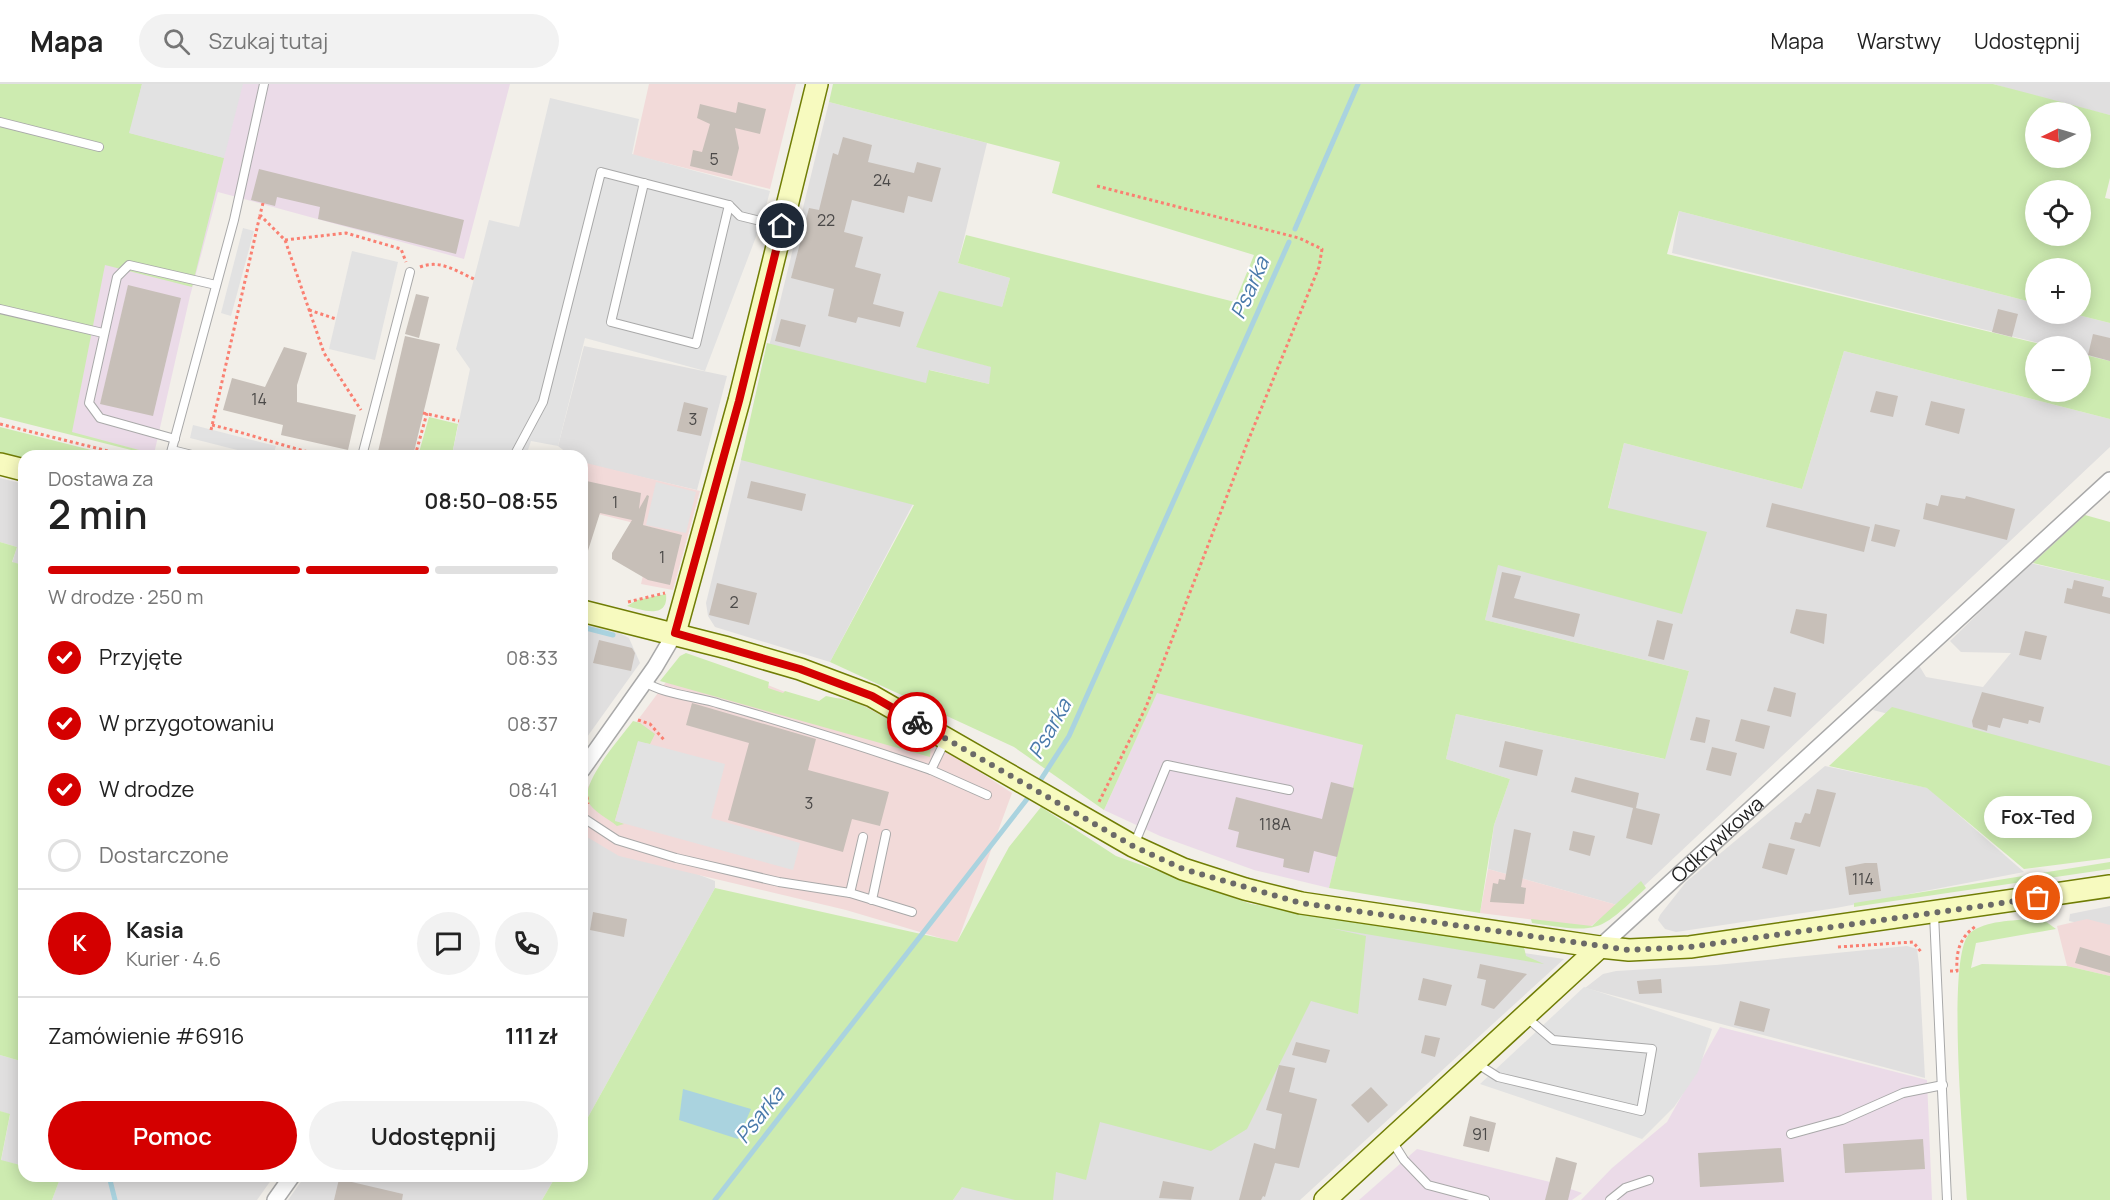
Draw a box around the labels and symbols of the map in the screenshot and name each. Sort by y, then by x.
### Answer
north arrow [2025,102,2091,168]
house number: 5 [709,148,719,170]
house number: 24 [873,169,891,191]
pin [756,200,807,251]
house number: 22 [817,209,835,231]
water label: Psarka [1223,251,1276,323]
house number: 14 [251,388,267,410]
house number: 3 [689,408,697,430]
house number: 1 [612,491,618,513]
house number: 1 [659,546,665,568]
house number: 2 [729,591,739,613]
courier [887,692,947,752]
water label: Psarka [1021,692,1078,764]
street label: Odkrywkowa [1665,790,1769,888]
house number: 3 [805,792,813,814]
callout: Fox-Ted [1984,796,2092,838]
house number: 118A [1259,813,1291,835]
house number: 114 [1852,868,1874,890]
pin [2012,872,2063,923]
water label: Psarka [728,1079,791,1149]
house number: 91 [1472,1123,1488,1145]

